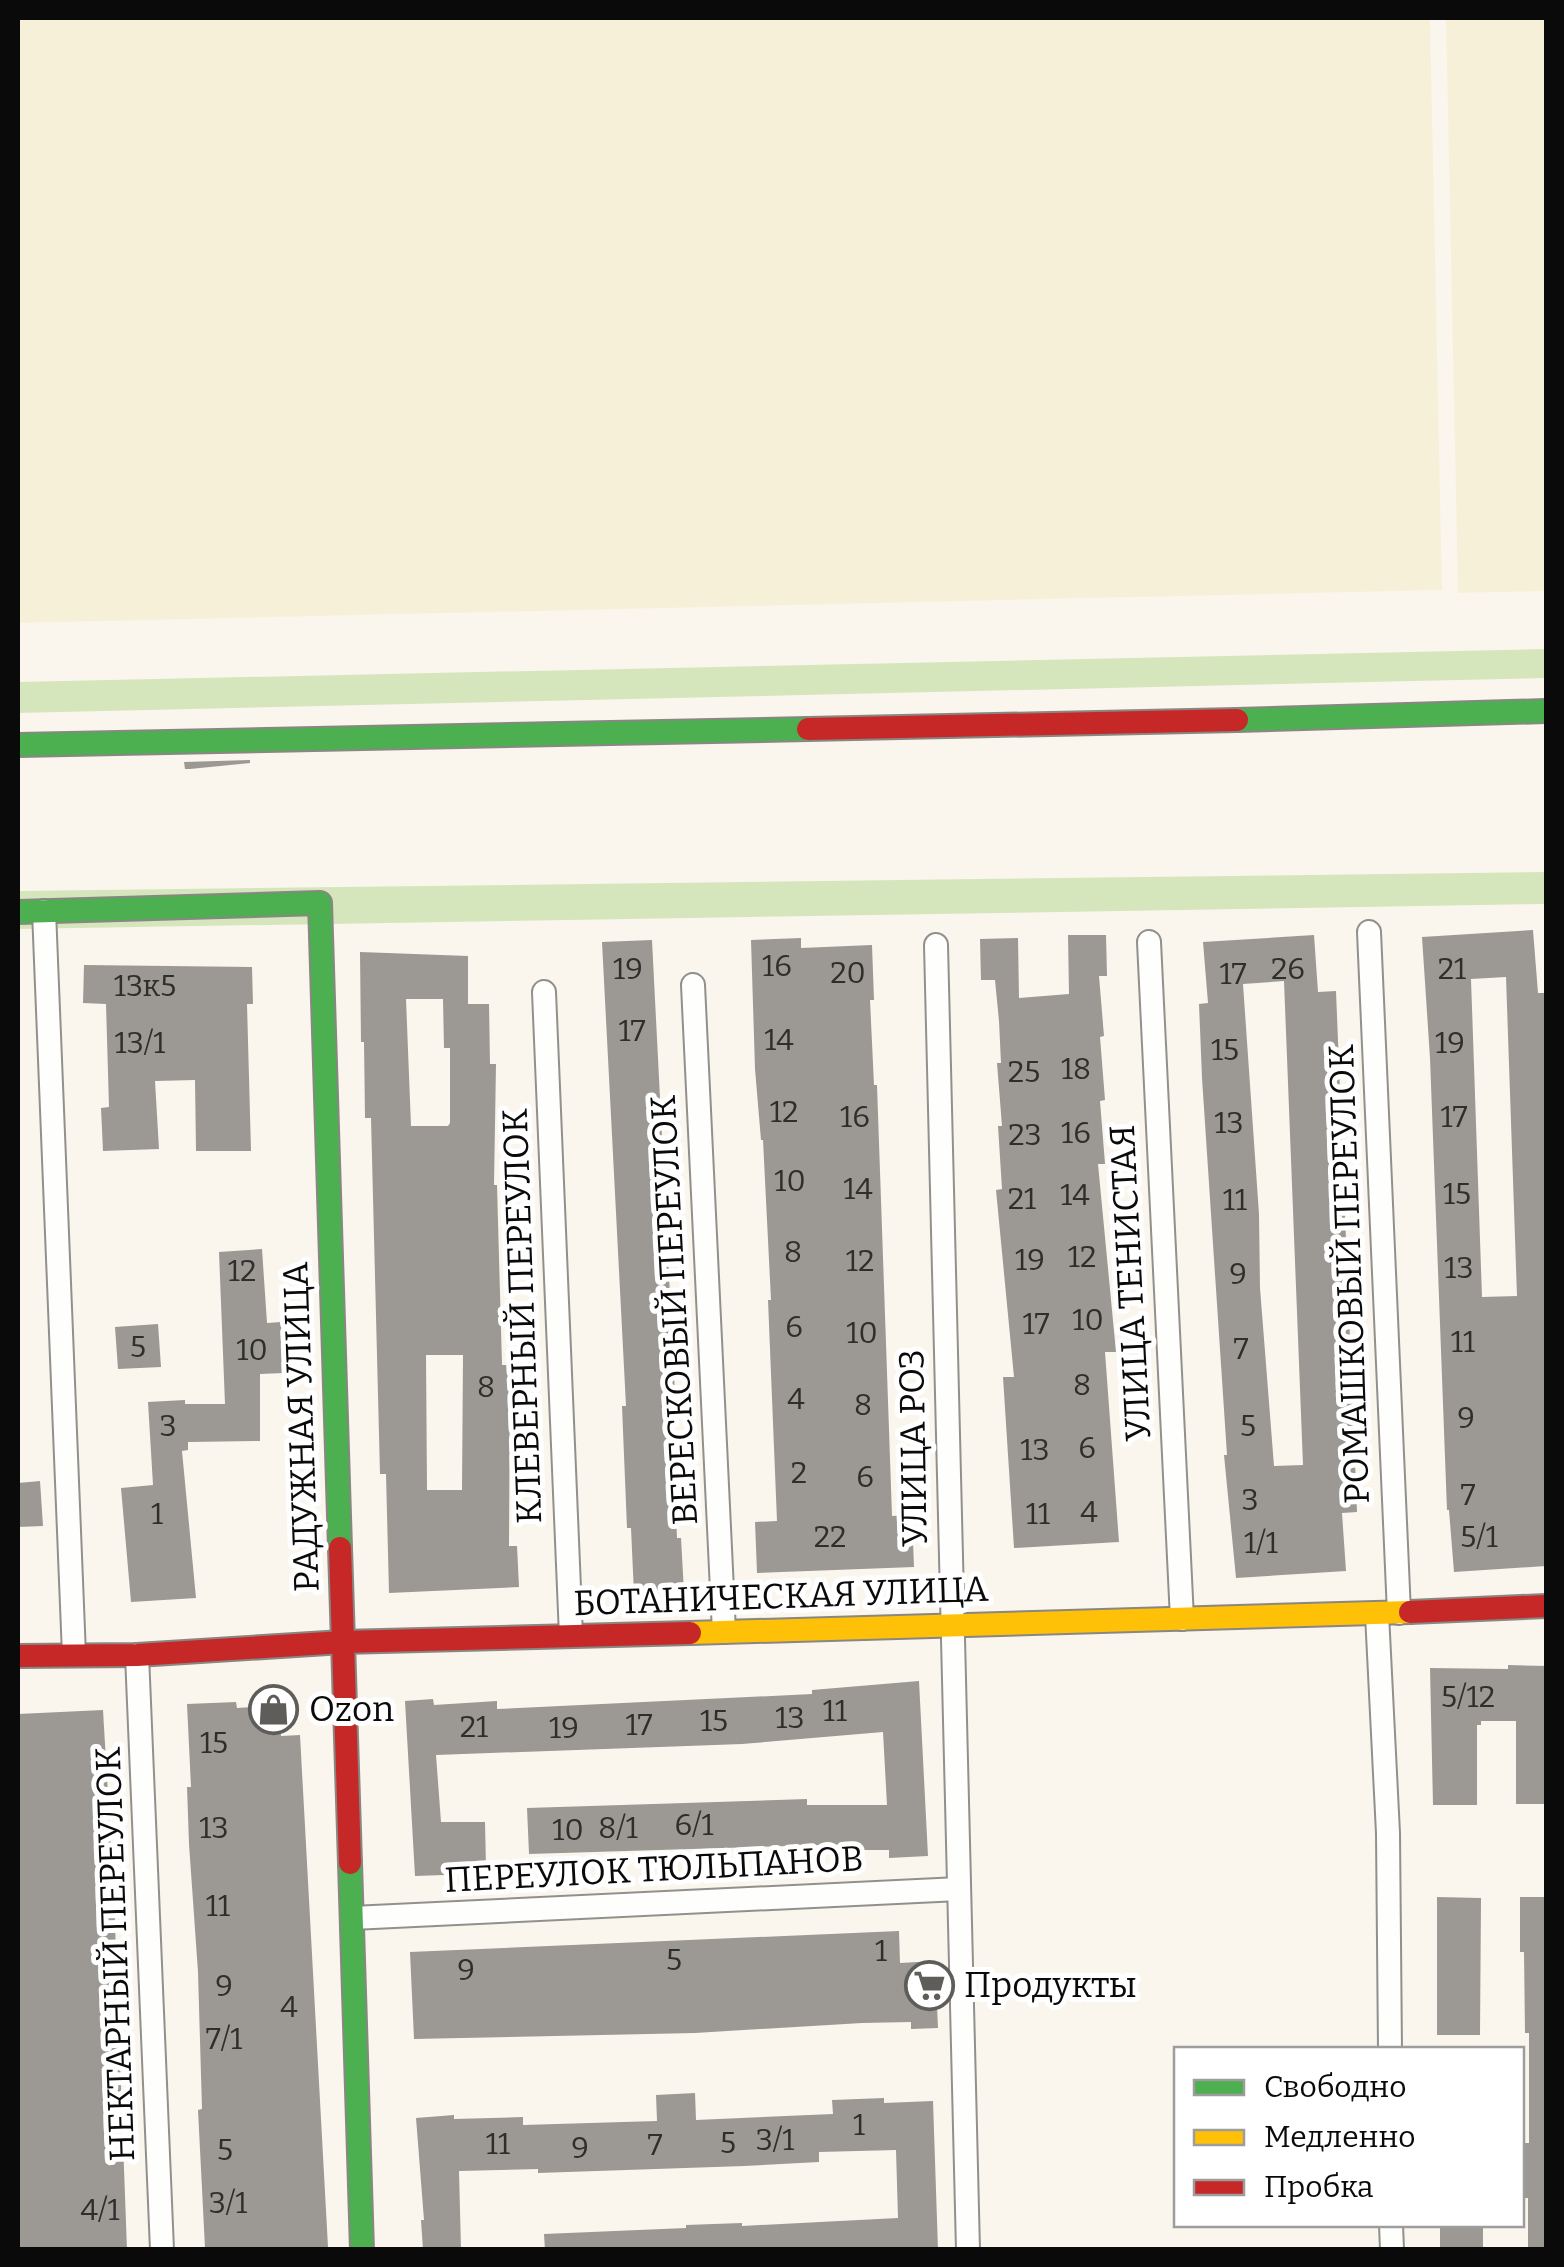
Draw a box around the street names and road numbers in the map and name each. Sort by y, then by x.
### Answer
street label: РОМАШКОВЫЙ ПЕРЕУЛОК [1320,1043,1378,1505]
street label: ВЕРЕСКОВЫЙ ПЕРЕУЛОК [642,1094,706,1526]
street label: КЛЕВЕРНЫЙ ПЕРЕУЛОК [494,1107,550,1524]
street label: УЛИЦА ТЕНИСТАЯ [1101,1124,1159,1442]
street label: РАДУЖНАЯ УЛИЦА [274,1261,328,1593]
street label: УЛИЦА РОЗ [890,1349,936,1547]
street label: БОТАНИЧЕСКАЯ УЛИЦА [573,1568,989,1624]
street label: НЕКТАРНЫЙ ПЕРЕУЛОК [87,1746,143,2162]
street label: ПЕРЕУЛОК ТЮЛЬПАНОВ [444,1837,864,1901]

